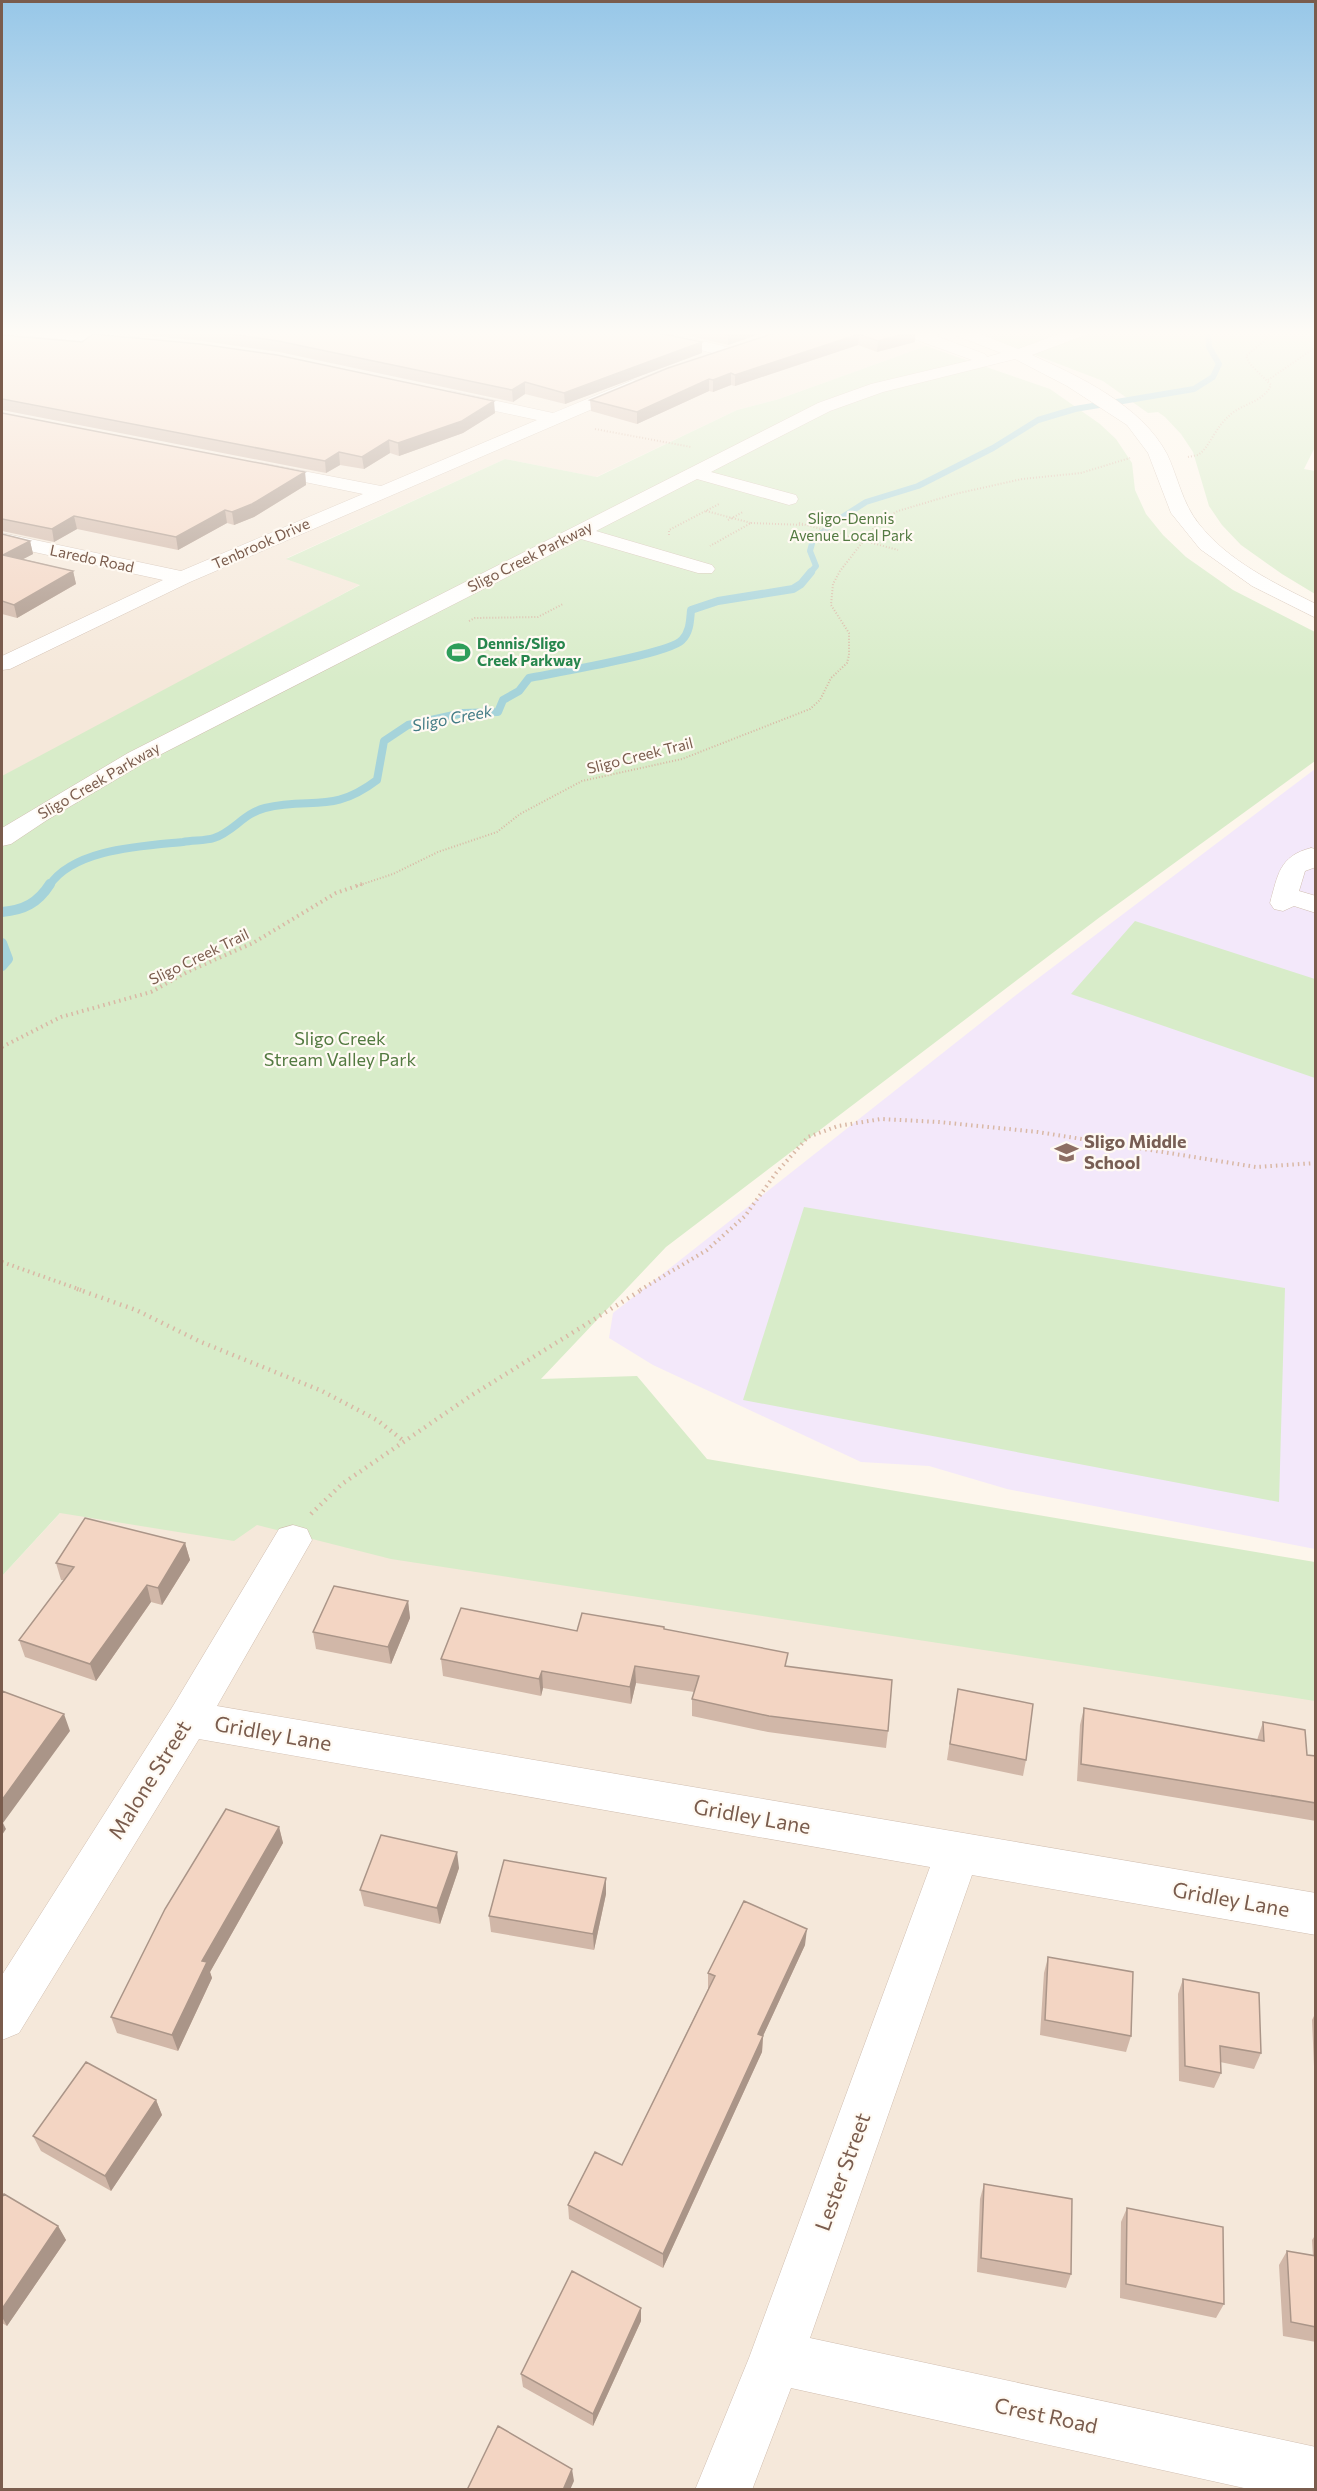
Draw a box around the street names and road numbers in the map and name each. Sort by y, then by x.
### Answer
street label: Tenbrook Drive [209,514,312,573]
street label: Sligo Creek Parkway [464,517,595,595]
street label: Laredo Road [48,540,136,576]
street label: Sligo Creek Trail [585,733,695,777]
street label: Sligo Creek Parkway [34,738,163,822]
street label: Sligo Creek Trail [146,924,251,988]
street label: Gridley Lane [213,1710,334,1755]
street label: Malone Street [102,1715,195,1843]
street label: Gridley Lane [692,1793,813,1838]
street label: Gridley Lane [1171,1876,1292,1921]
street label: Lester Street [809,2109,875,2234]
street label: Crest Road [993,2391,1100,2438]

